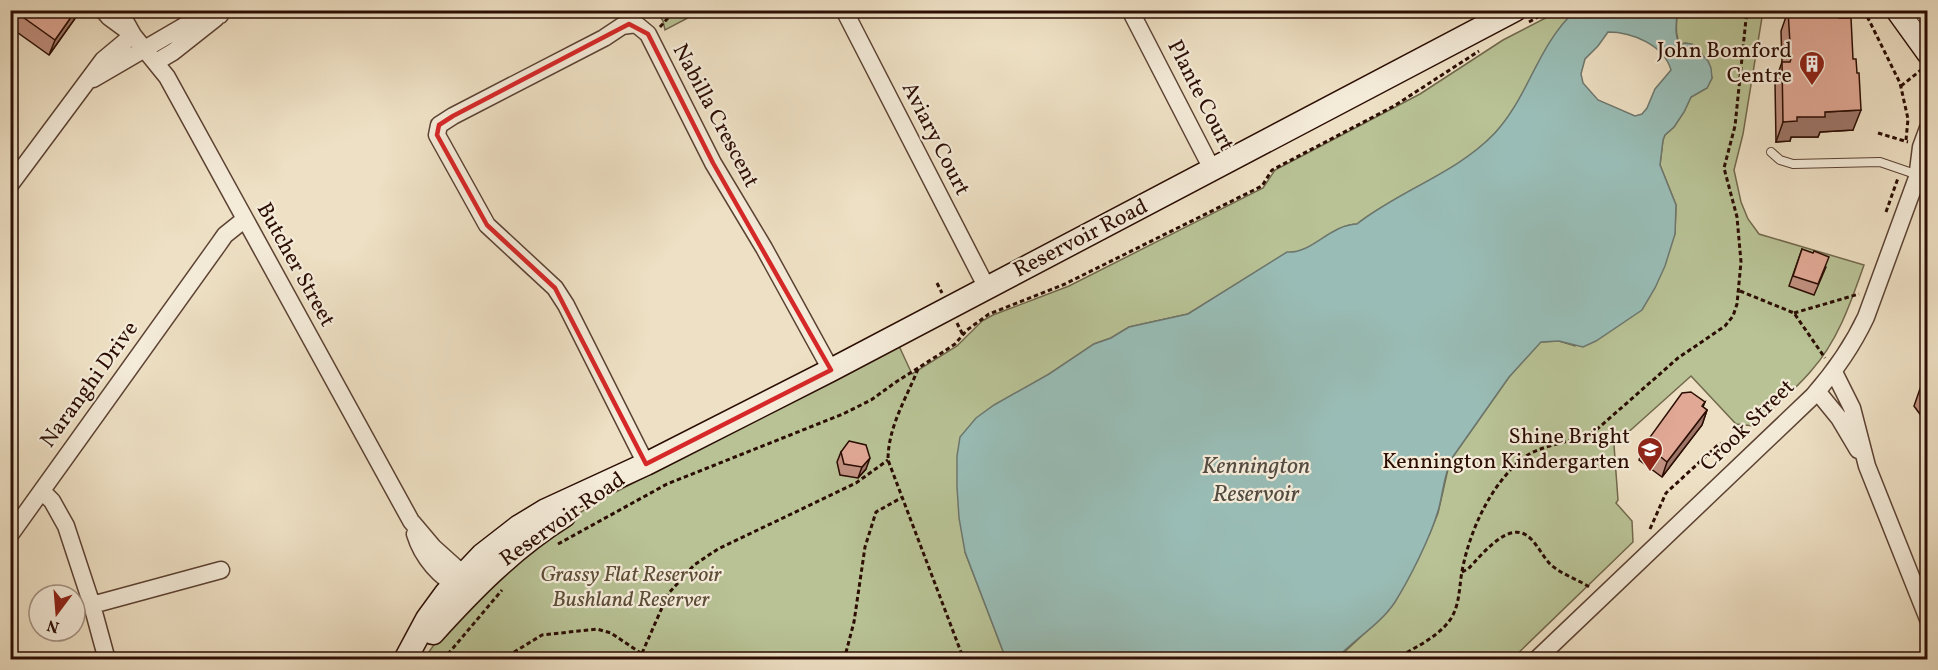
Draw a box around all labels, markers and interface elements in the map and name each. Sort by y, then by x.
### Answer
street label: Plante Court [1159,35,1241,157]
place label: John Bomford Centre [1657,36,1792,92]
street label: Nabilla Crescent [664,39,766,194]
building icon: John Bomford Centre [1797,49,1827,87]
street label: Aviary Court [893,77,977,201]
street label: Reservoir Road [1008,192,1154,286]
street label: Butcher Street [248,197,342,333]
street label: Naranghi Drive [33,315,147,455]
street label: Crook Street [1694,373,1802,479]
place label: Shine Bright Kennington Kindergarten [1382,422,1630,478]
school or university icon: Shine Bright Kennington Kindergarten [1635,435,1665,473]
water label: Kennington Reservoir [1202,450,1310,512]
street label: Reservoir Road [494,465,632,575]
park label: Grassy Flat Reservoir Bushland Reserver [540,560,723,616]
north arrow [27,583,87,643]
text: N [44,613,62,638]

